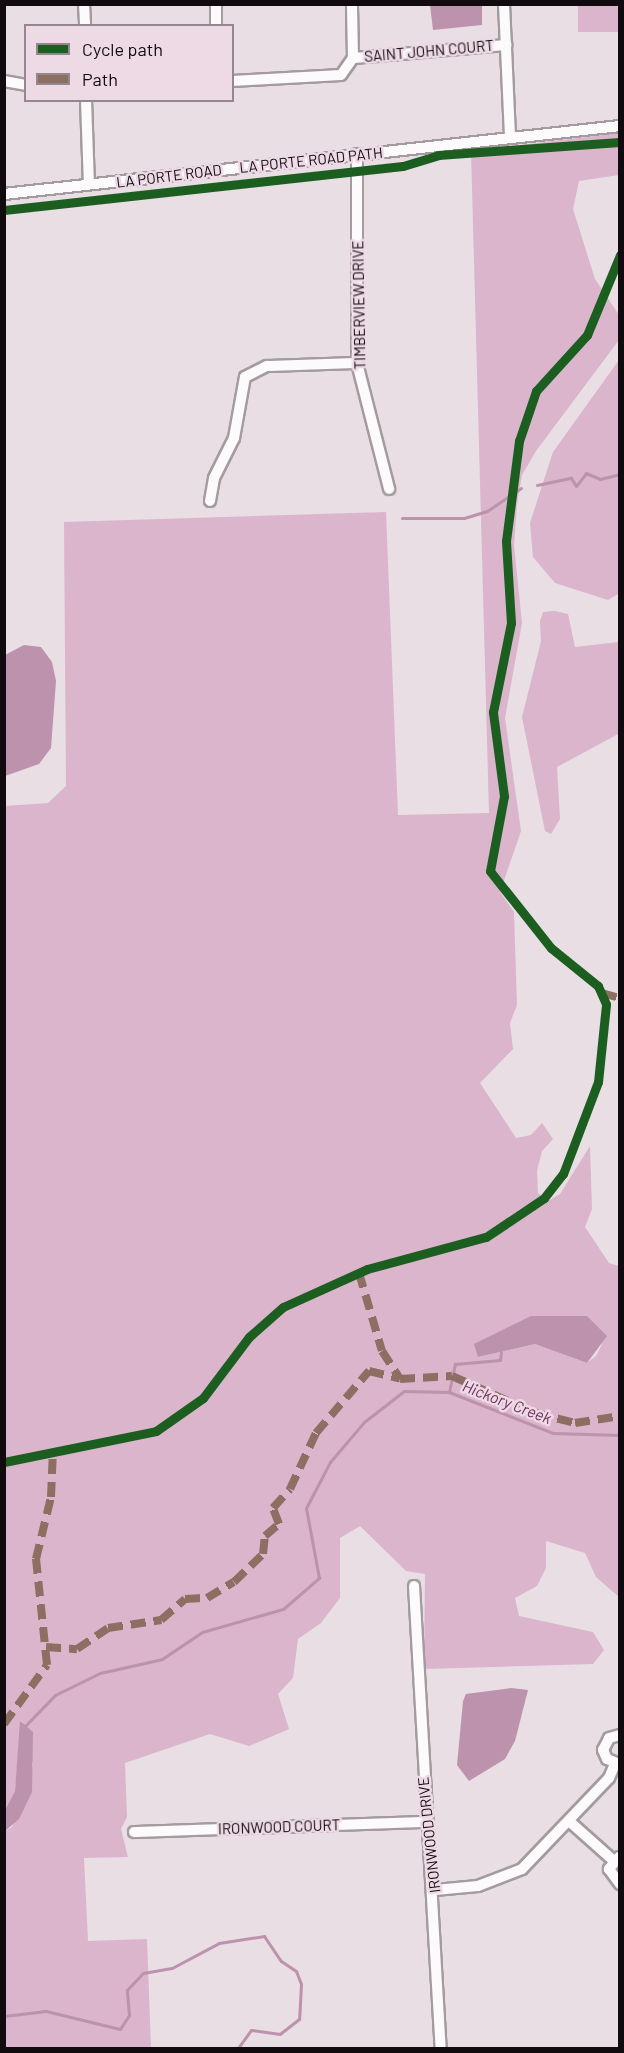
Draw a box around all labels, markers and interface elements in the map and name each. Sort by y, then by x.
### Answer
legend [24,24,234,102]
street label: SAINT JOHN COURT [363,36,495,66]
text: Cycle path [82,38,163,60]
text: Path [82,68,118,90]
street label: LA PORTE ROAD PATH [238,144,384,176]
street label: LA PORTE ROAD [115,161,223,191]
street label: TIMBERVIEW DRIVE [349,240,369,370]
water label: Hickory Creek [460,1376,554,1428]
street label: IRONWOOD DRIVE [414,1776,444,1894]
street label: IRONWOOD COURT [218,1816,340,1838]

